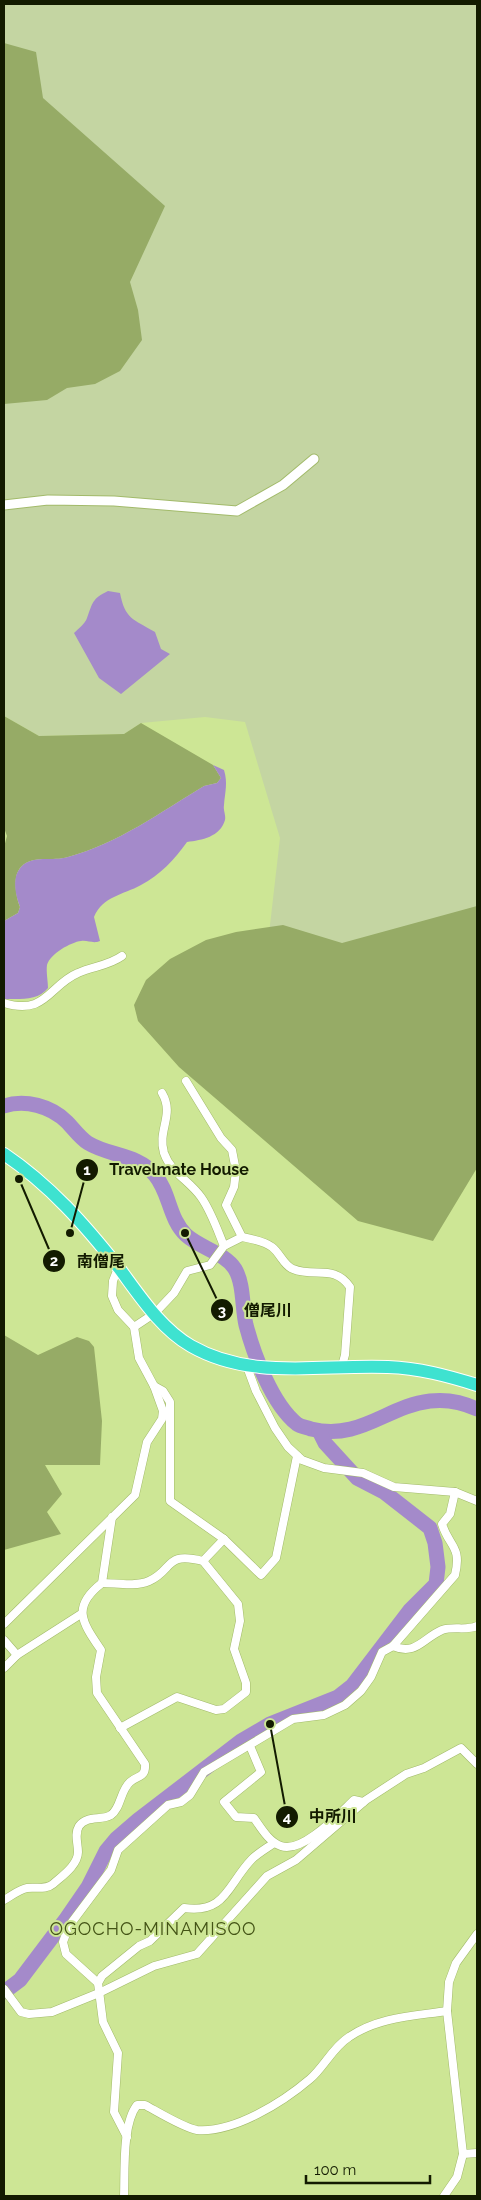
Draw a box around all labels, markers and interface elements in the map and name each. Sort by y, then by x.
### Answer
callout: Travelmate House [74,1154,259,1185]
text: Travelmate House [109,1160,249,1179]
text: 1 [83,1161,91,1179]
callout: 南僧尾 [42,1245,135,1276]
text: 2 [50,1252,58,1270]
text: 南僧尾 [77,1252,125,1271]
callout: 僧尾川 [209,1295,302,1326]
text: 僧尾川 [244,1301,292,1320]
text: 3 [218,1302,226,1320]
callout: 中所川 [274,1801,367,1832]
text: 中所川 [309,1807,357,1826]
text: 4 [283,1808,292,1826]
district label: OGOCHO-MINAMISOO [49,1918,257,1939]
scale bar [306,2152,430,2184]
text: 100 m [314,2161,356,2179]

